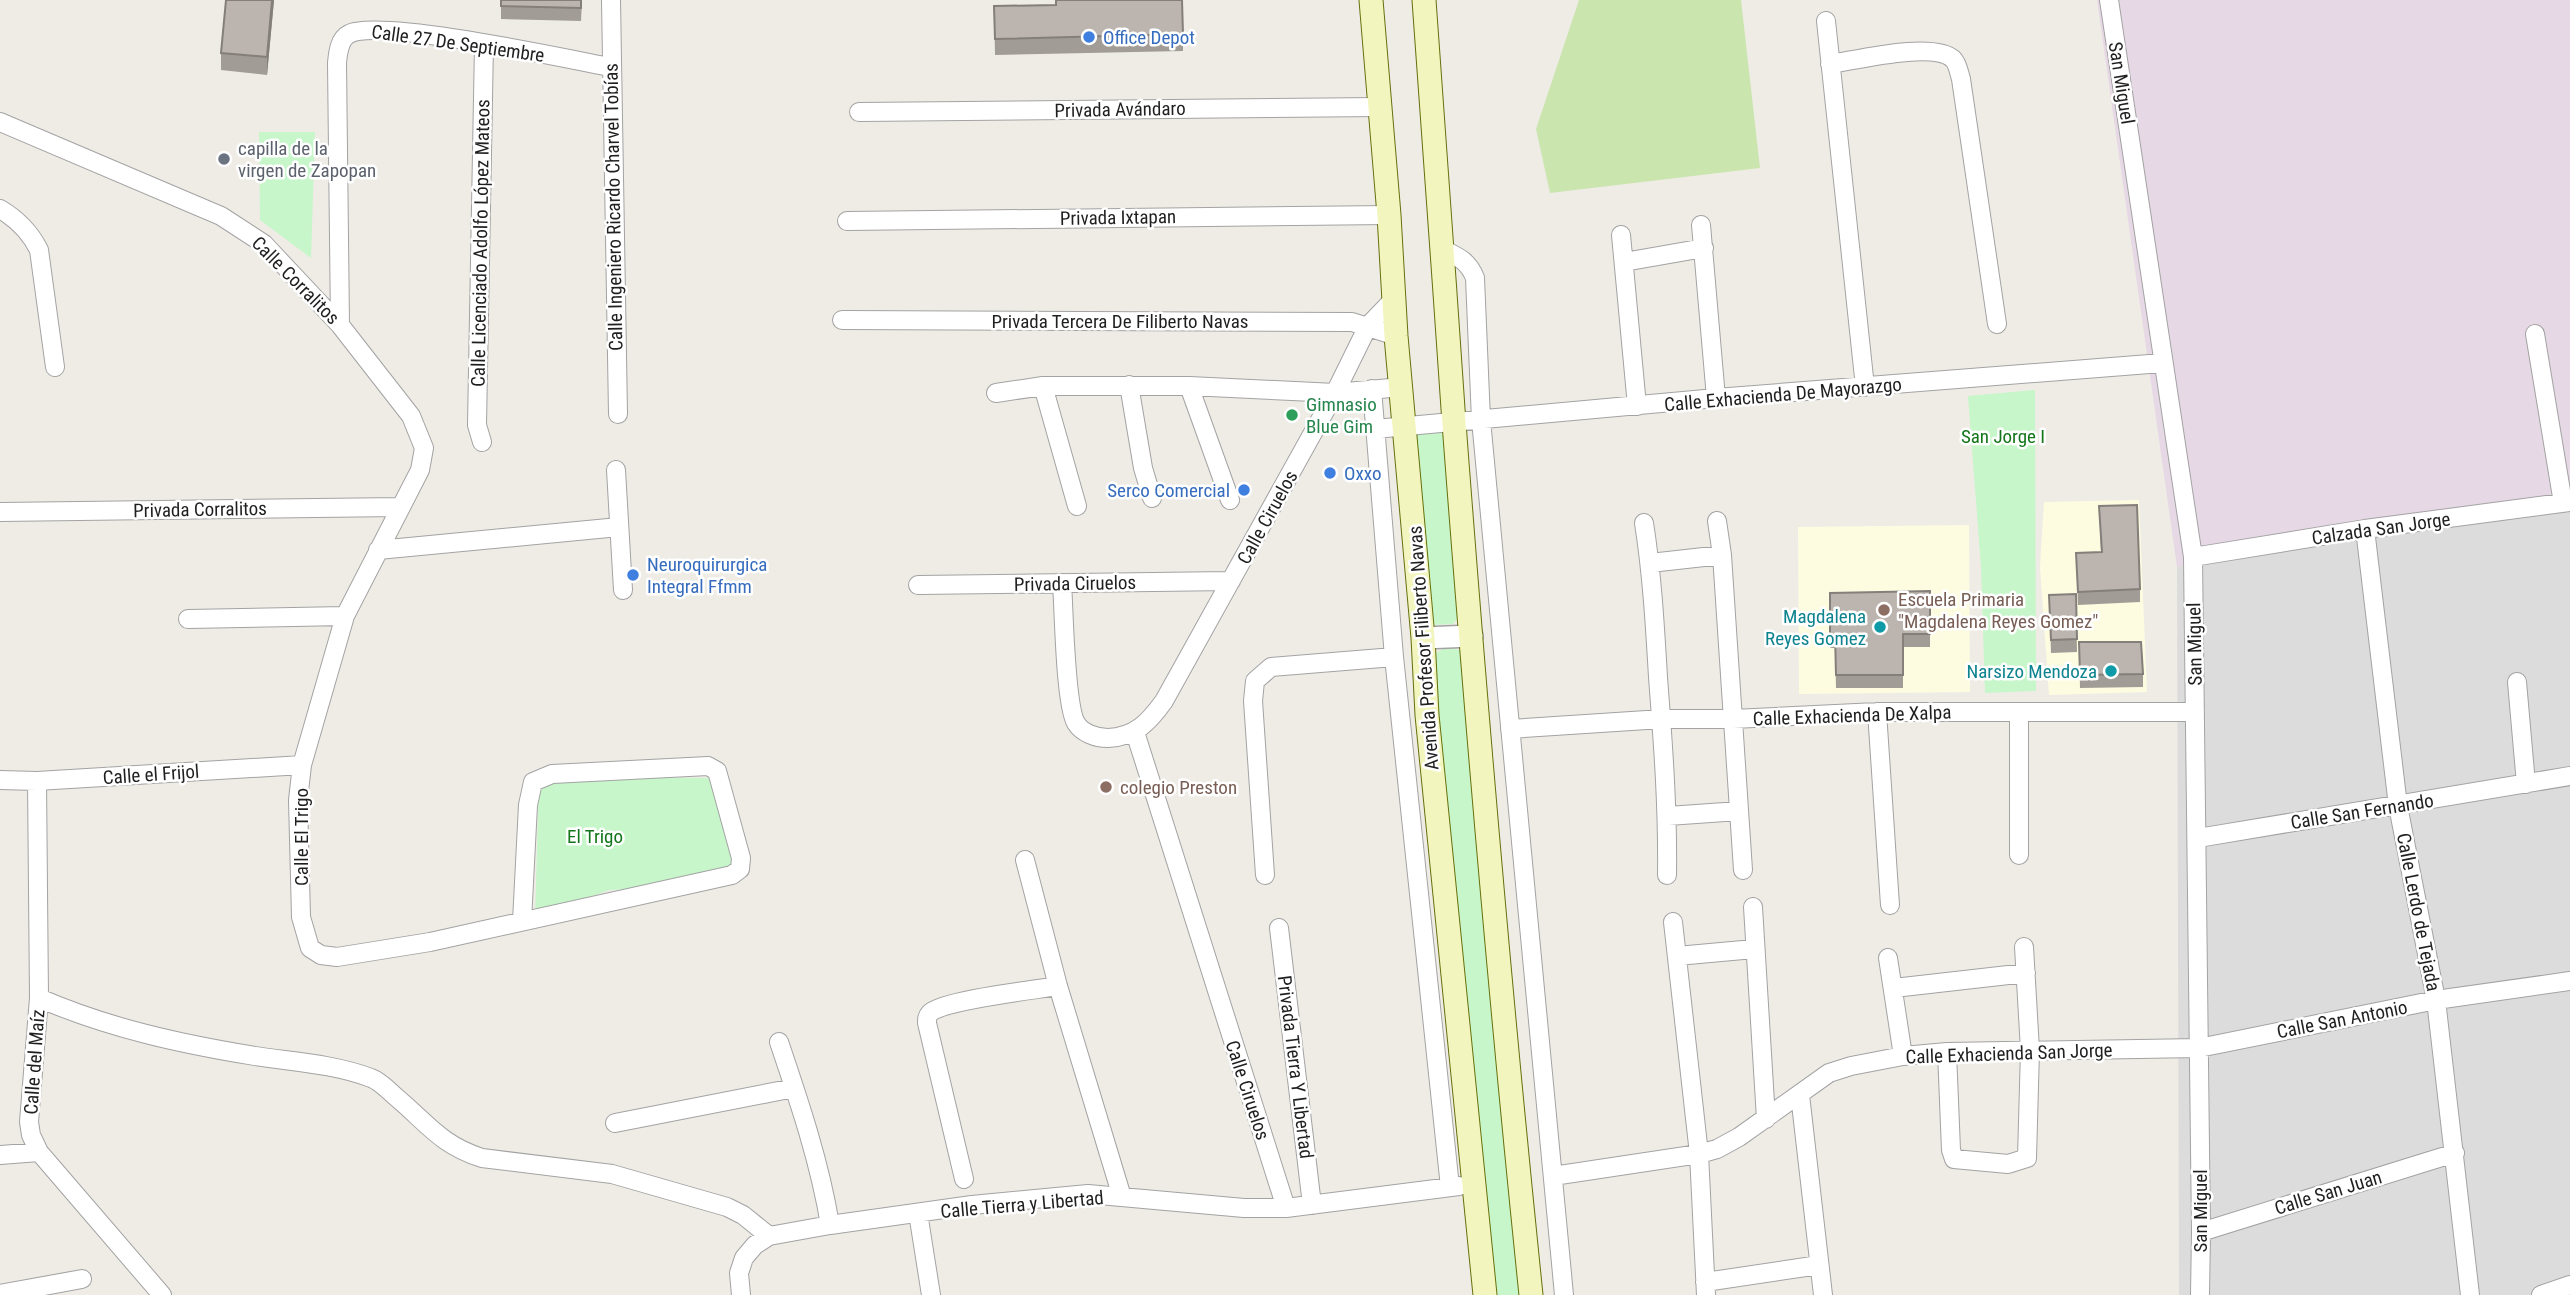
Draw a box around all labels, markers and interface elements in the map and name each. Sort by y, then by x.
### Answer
street label: Calle 27 De Septiembre [370,20,546,67]
place label: Office Depot [1103,26,1195,49]
marker: Office Depot [1081,29,1097,45]
street label: San Miguel [2104,40,2139,126]
street label: Calle Ingeniero Ricardo Charvel Tobías [599,63,628,351]
street label: Privada Avándaro [1054,97,1186,122]
street label: Calle Licenciado Adolfo López Mateos [466,99,495,387]
place label: capilla de la virgen de Zapopan [238,137,376,182]
marker: capilla de la virgen de Zapopan [216,151,232,167]
street label: Privada Ixtapan [1060,205,1176,230]
street label: Calle Corralitos [247,232,344,329]
street label: Privada Tercera De Filiberto Navas [991,310,1249,333]
street label: Calle Exhacienda De Mayorazgo [1663,373,1903,416]
place label: Gimnasio Blue Gim [1306,393,1377,438]
marker: Gimnasio Blue Gim [1284,407,1300,423]
park label: San Jorge I [1961,425,2045,448]
place label: Oxxo [1344,462,1381,485]
marker: Oxxo [1322,465,1338,481]
street label: Calle Ciruelos [1232,466,1303,568]
place label: Serco Comercial [1107,479,1230,502]
marker: Serco Comercial [1236,482,1252,498]
street label: Privada Corralitos [133,497,267,522]
street label: Calzada San Jorge [2310,507,2452,550]
street label: Avenida Profesor Filiberto Navas [1403,525,1444,771]
place label: Neuroquirurgica Integral Ffmm [647,553,767,598]
marker: Neuroquirurgica Integral Ffmm [625,567,641,583]
street label: Privada Ciruelos [1014,571,1136,596]
place label: Escuela Primaria "Magdalena Reyes Gomez" [1898,588,2098,633]
marker: Escuela Primaria "Magdalena Reyes Gomez" [1876,602,1892,618]
street label: San Miguel [2182,602,2207,686]
place label: Magdalena Reyes Gomez [1765,605,1866,650]
marker: Magdalena Reyes Gomez [1872,619,1888,635]
place label: Narsizo Mendoza [1967,660,2097,683]
marker: Narsizo Mendoza [2103,663,2119,679]
street label: Calle Exhacienda De Xalpa [1752,701,1952,730]
street label: Calle el Frijol [102,760,200,789]
place label: colegio Preston [1120,776,1237,799]
marker: colegio Preston [1098,779,1114,795]
street label: Calle El Trigo [290,788,313,886]
street label: Calle San Fernando [2289,789,2435,834]
park label: El Trigo [567,825,623,848]
street label: Calle Lerdo de Tejada [2392,831,2445,993]
street label: Privada Tierra Y Libertad [1273,974,1318,1160]
street label: Calle San Antonio [2275,996,2409,1043]
street label: Calle del Maíz [19,1009,50,1115]
street label: Calle Ciruelos [1221,1037,1274,1143]
street label: Calle Exhacienda San Jorge [1905,1038,2113,1069]
street label: Calle San Juan [2272,1165,2385,1220]
street label: San Miguel [2189,1169,2212,1253]
street label: Calle Tierra y Libertad [940,1186,1105,1223]

